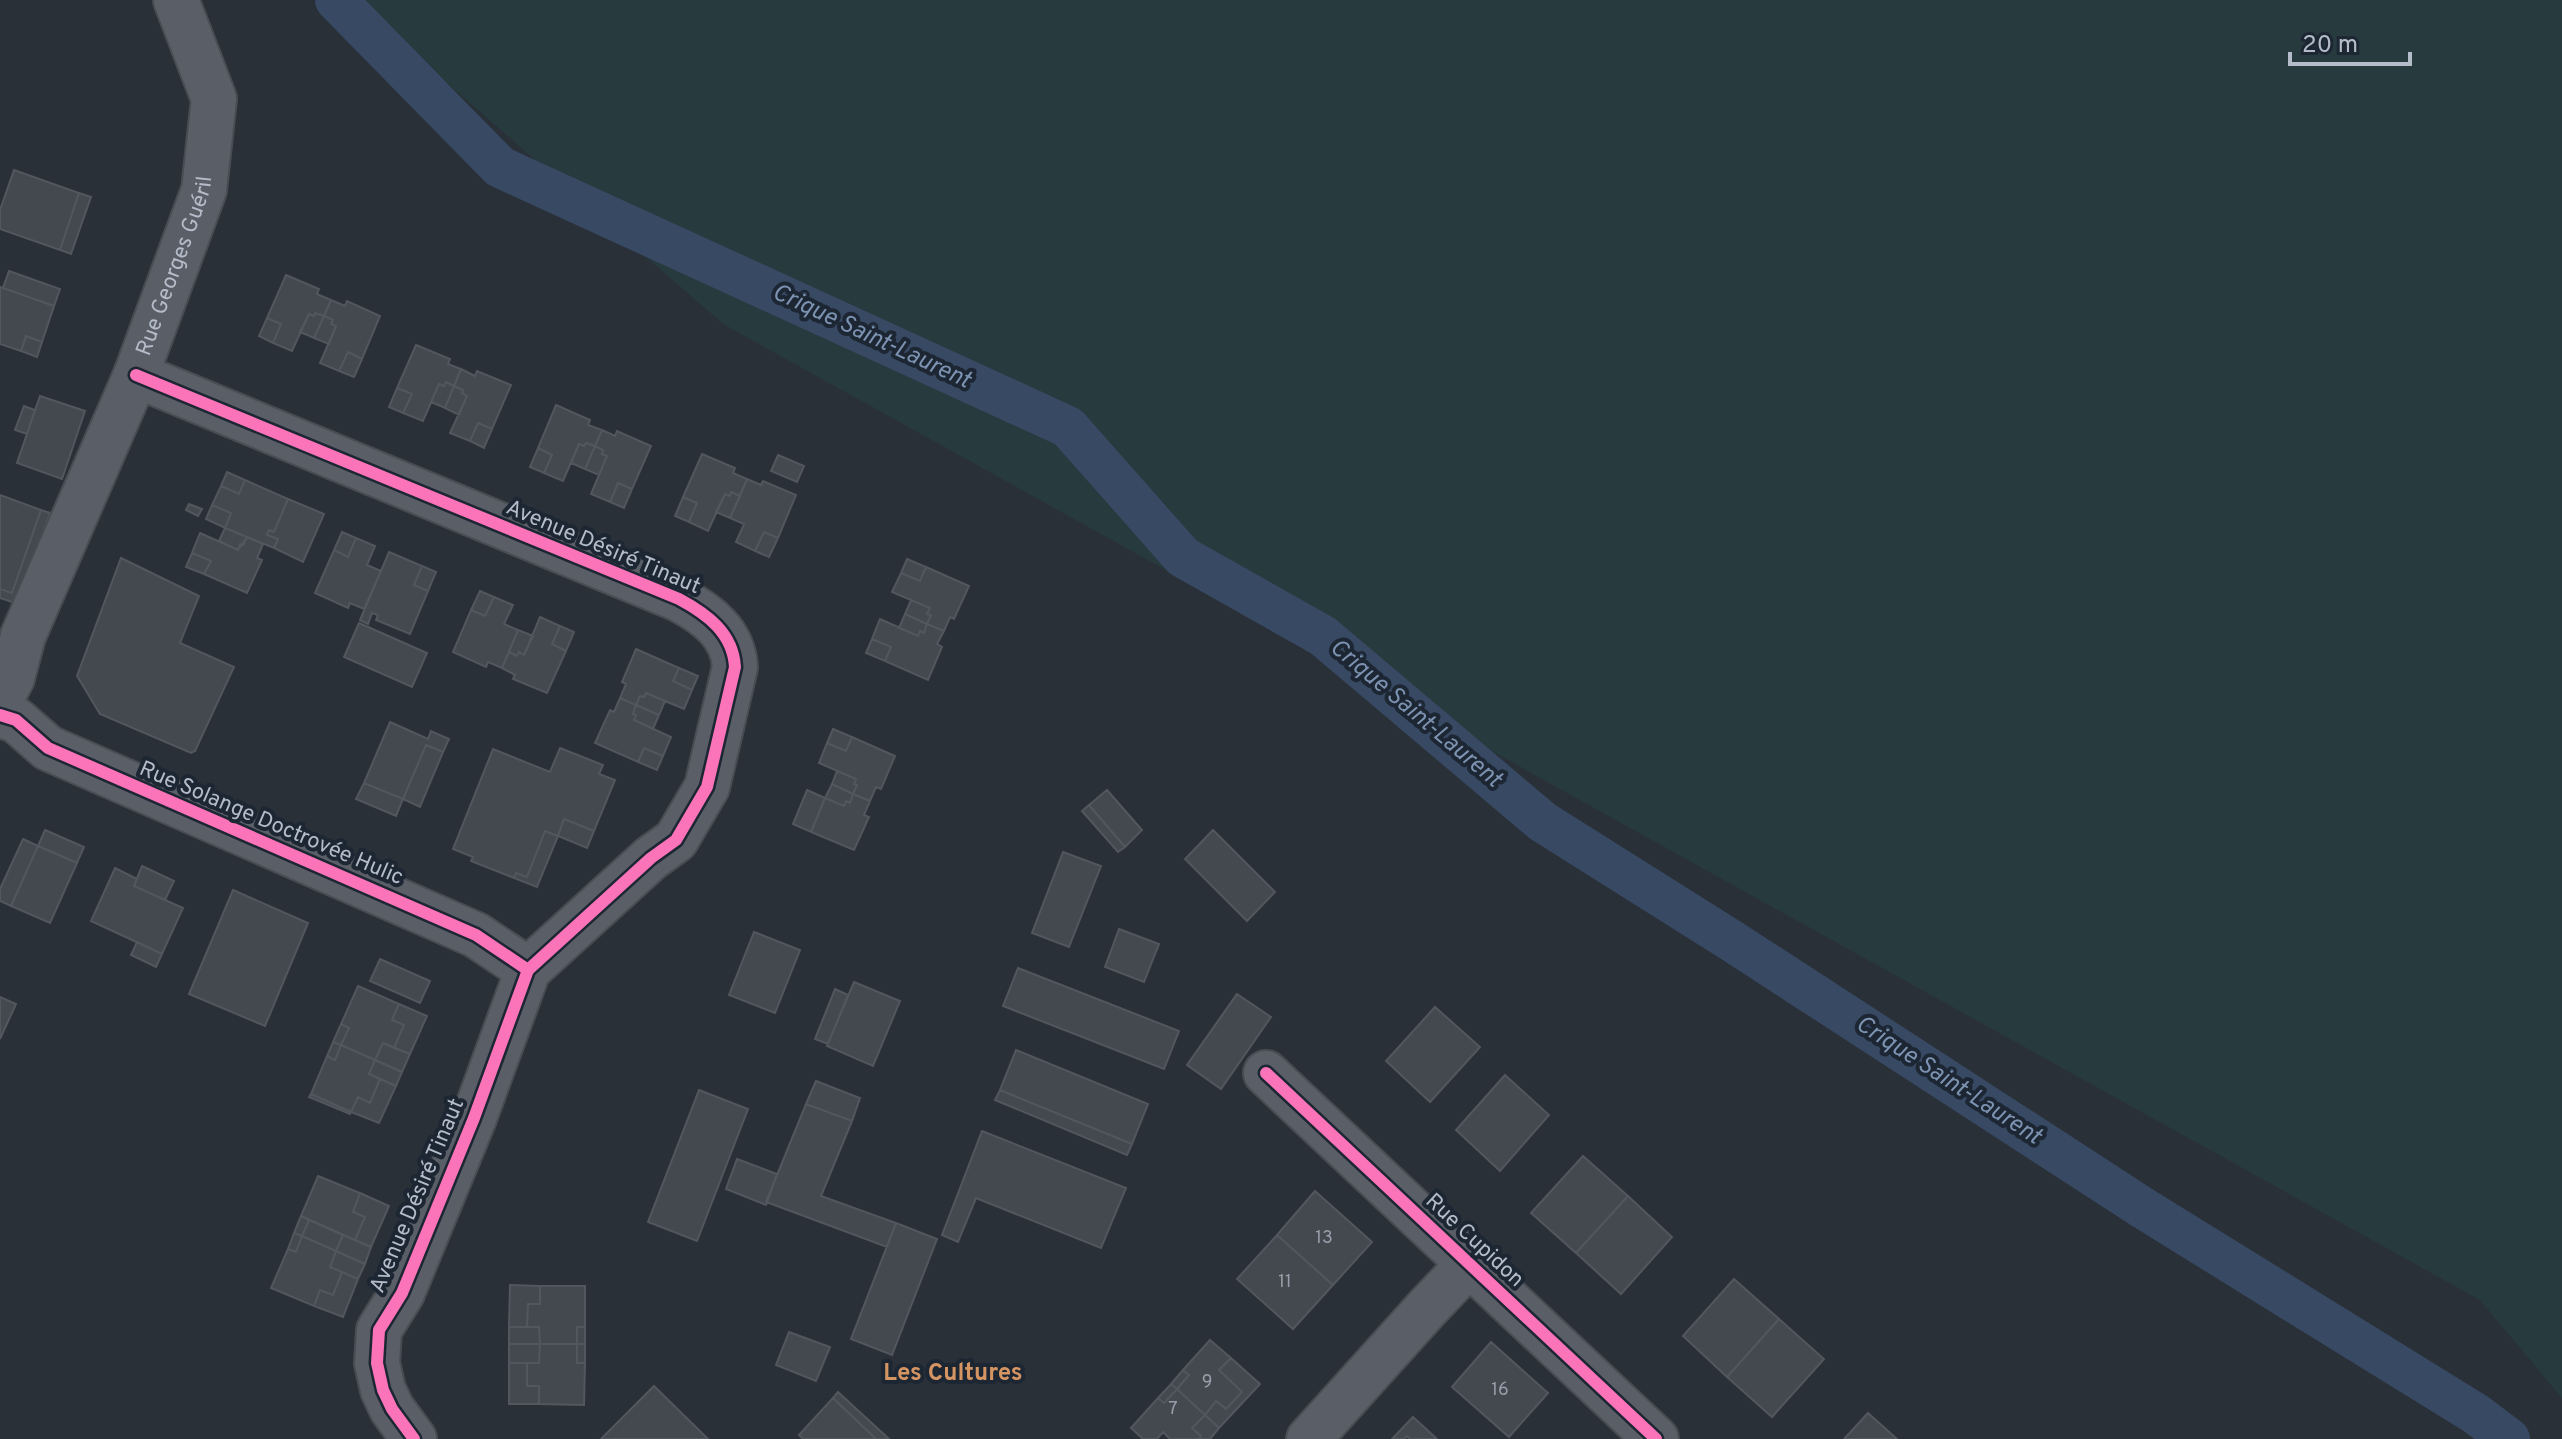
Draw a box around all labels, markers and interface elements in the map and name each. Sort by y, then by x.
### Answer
scale bar [2290,16,2410,66]
text: 20 m [2302,31,2358,61]
street label: Rue Georges Guéril [131,175,219,360]
water label: Crique Saint-Laurent [767,278,976,397]
street label: Avenue Désiré Tinaut [502,495,704,601]
water label: Crique Saint-Laurent [1323,633,1508,796]
street label: Rue Solange Doctrovée Hulic [135,756,407,892]
water label: Crique Saint-Laurent [1849,1010,2048,1153]
street label: Avenue Désiré Tinaut [365,1095,471,1297]
street label: Rue Cupidon [1419,1188,1529,1294]
house number: 13 [1315,1227,1333,1250]
house number: 11 [1278,1271,1292,1294]
district label: Les Cultures [883,1359,1023,1389]
house number: 9 [1202,1371,1212,1394]
house number: 16 [1491,1379,1509,1402]
house number: 7 [1168,1398,1178,1421]

